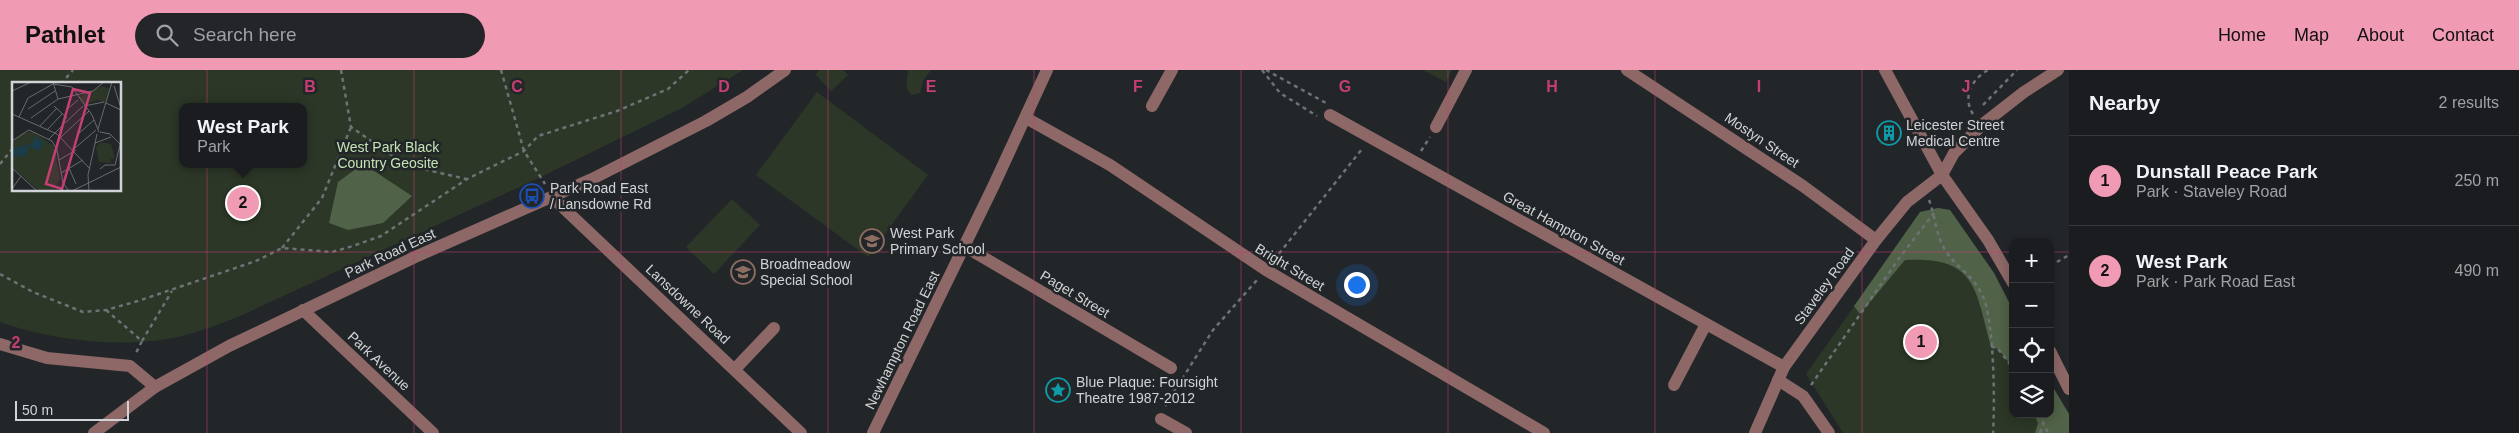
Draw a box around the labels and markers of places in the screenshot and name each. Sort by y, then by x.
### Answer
place label: Leicester Street Medical Centre [1906,117,2004,149]
building icon: Leicester Street Medical Centre [1876,120,1902,146]
place label: Park Road East / Lansdowne Rd [550,180,651,212]
bus stop icon: Park Road East / Lansdowne Rd [519,183,545,209]
pin: 2 [227,184,259,222]
place label: West Park Primary School [890,225,985,257]
school or university icon: West Park Primary School [859,228,885,254]
place label: Broadmeadow Special School [760,256,853,288]
school or university icon: Broadmeadow Special School [730,259,756,285]
pin: 1 [1905,323,1937,361]
place label: Blue Plaque: Foursight Theatre 1987-2012 [1076,374,1218,406]
place icon: Blue Plaque: Foursight Theatre 1987-2012 [1045,377,1071,403]

